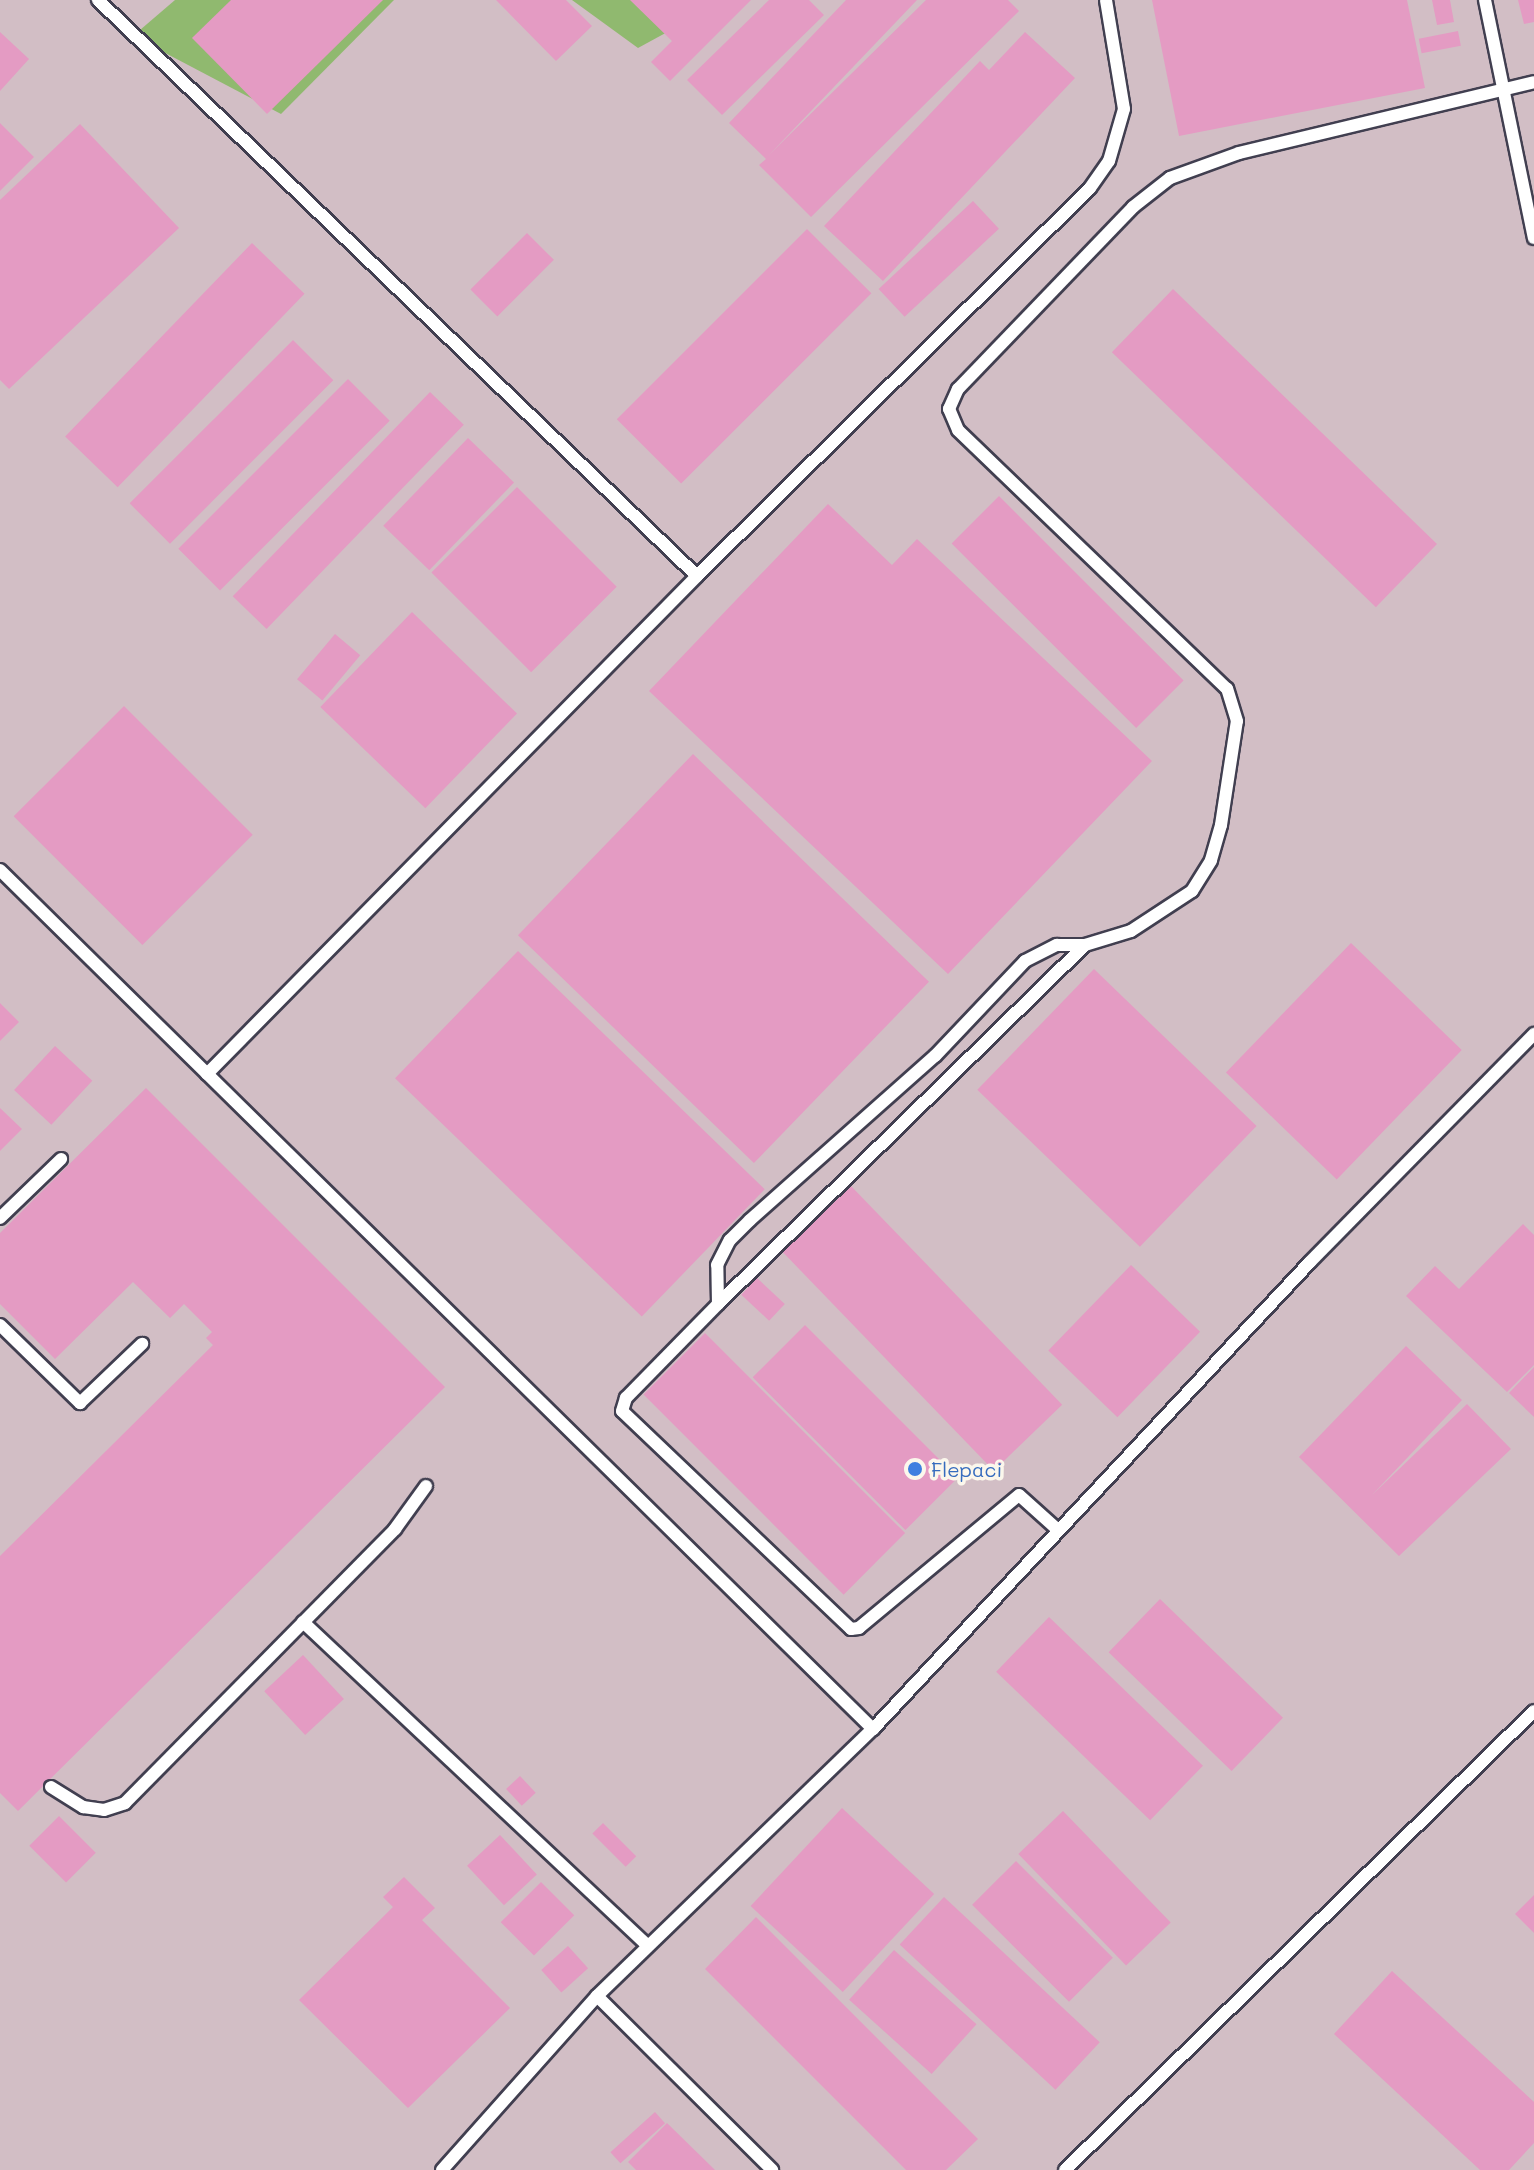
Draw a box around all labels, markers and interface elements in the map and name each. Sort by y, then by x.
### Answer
place label: Flepaci [931,1457,1002,1481]
marker: Flepaci [906,1460,924,1478]

